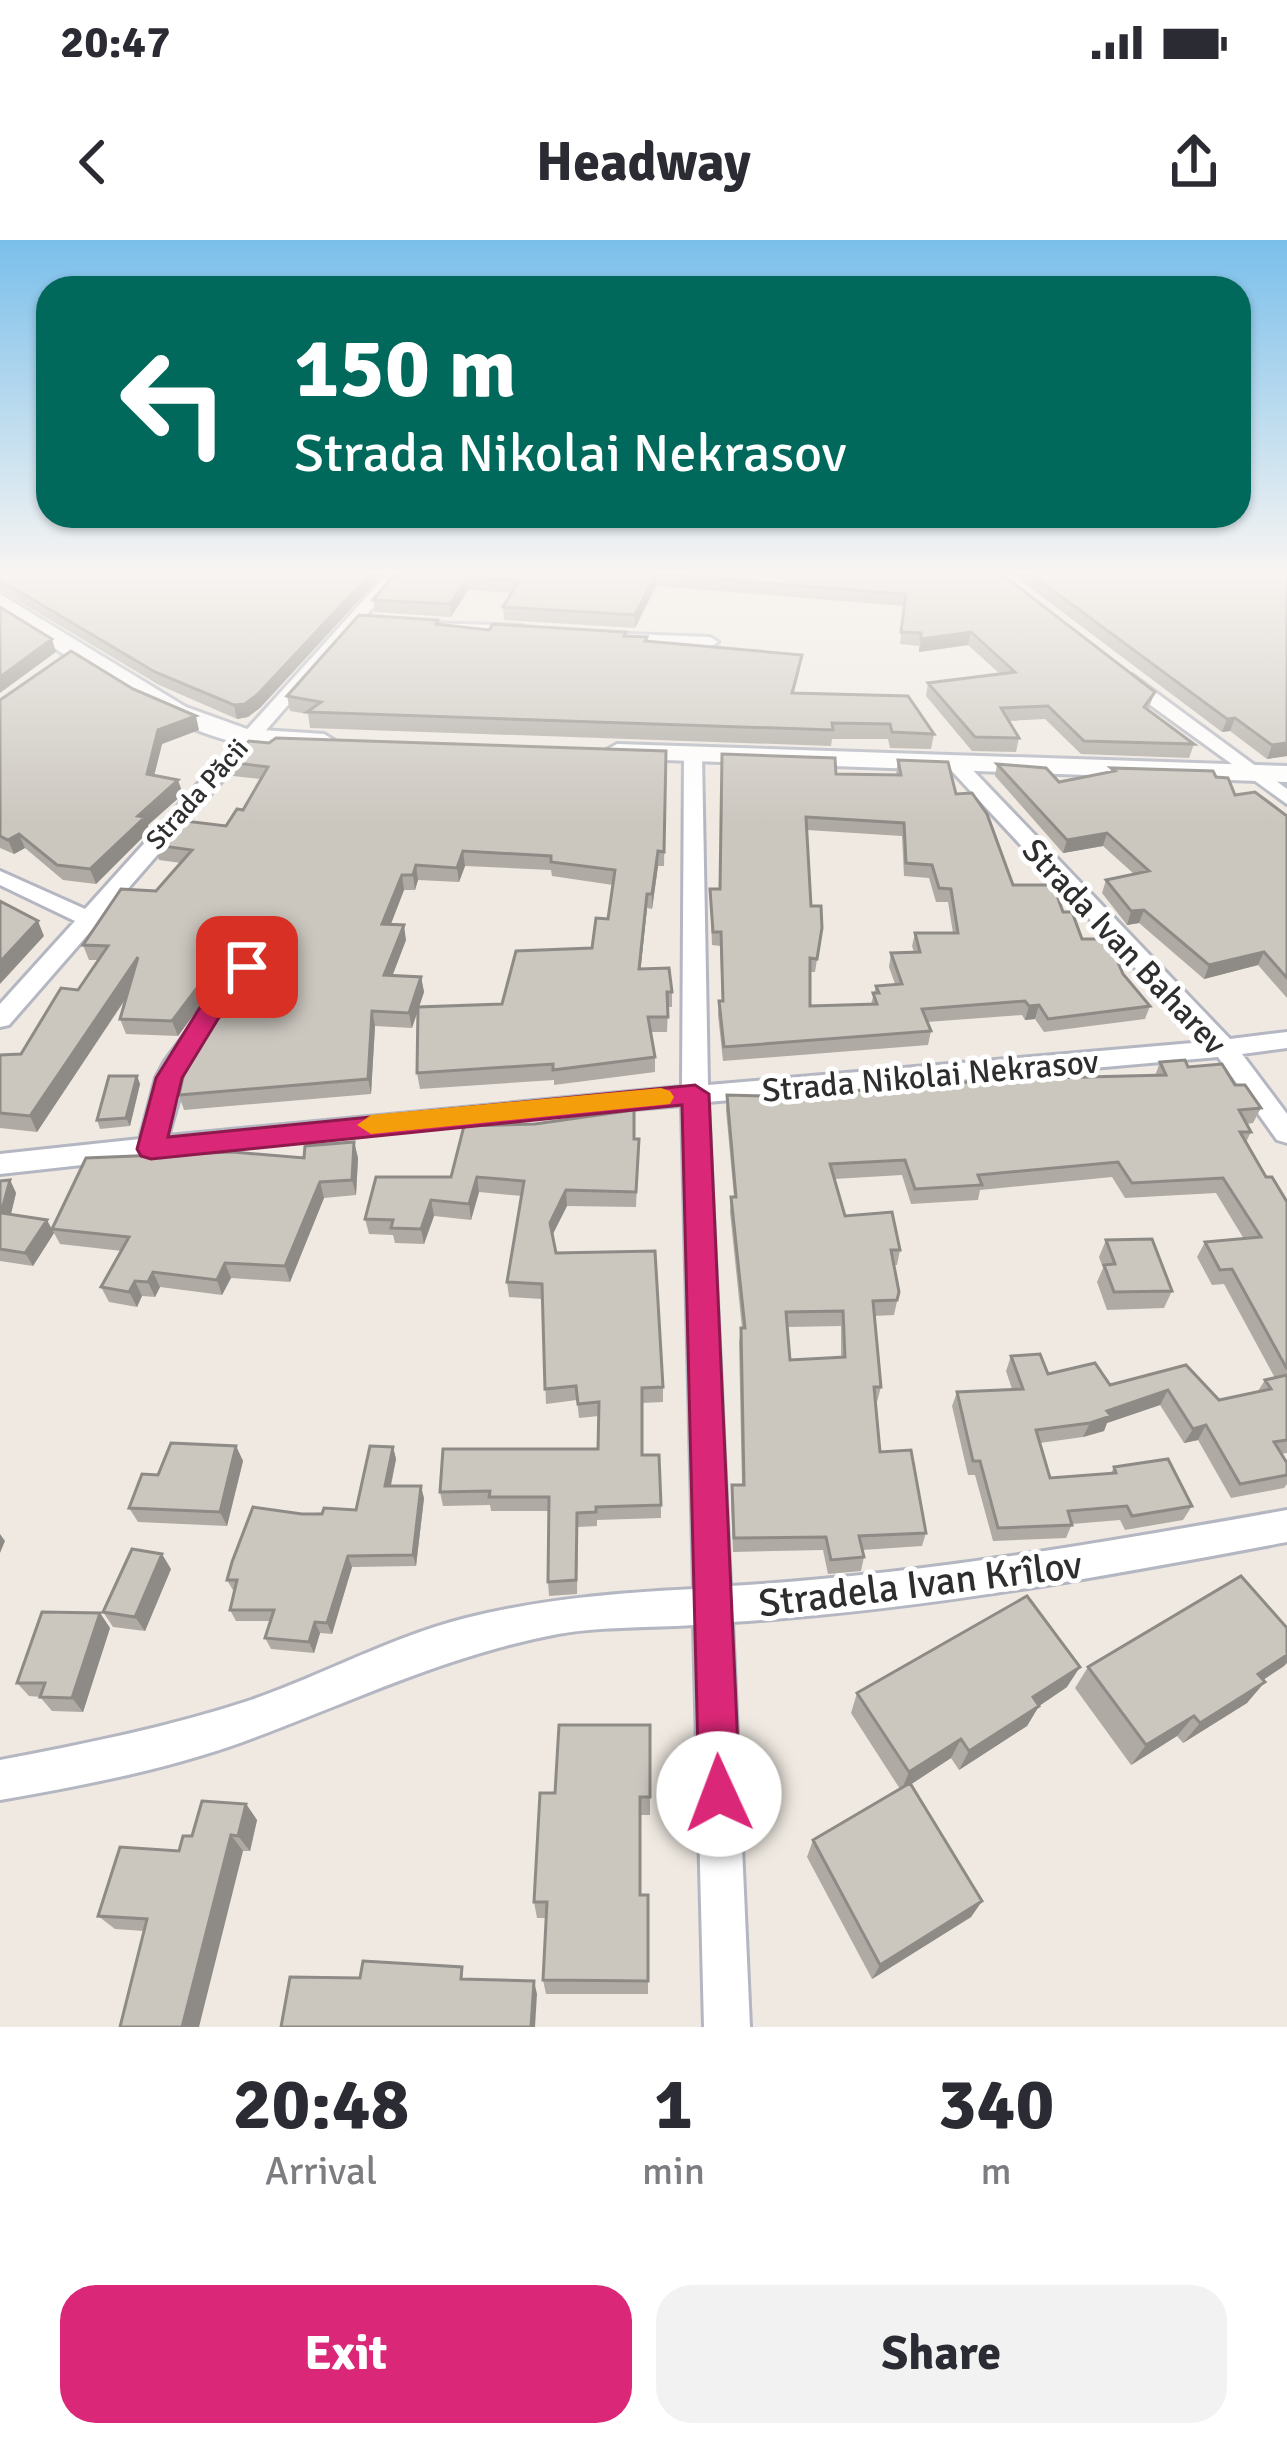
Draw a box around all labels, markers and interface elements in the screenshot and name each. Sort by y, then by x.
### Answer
text: 20:47 [60,15,170,70]
icon: back [60,129,126,195]
text: Headway [536,129,751,196]
icon: share [1161,129,1227,195]
text: 150 m [294,317,516,421]
icon: left [96,324,252,480]
text: Strada Nikolai Nekrasov [294,420,846,487]
street label: Strada Păcii [139,732,256,857]
street label: Strada Ivan Baharev [1013,830,1235,1064]
pin [196,916,298,1018]
icon: arrive [214,934,280,1000]
street label: Strada Nikolai Nekrasov [760,1041,1100,1112]
street label: Stradela Ivan Krîlov [756,1540,1085,1628]
position arrow [656,1731,782,1857]
text: 20:48 [233,2060,409,2149]
text: 1 [654,2060,693,2149]
text: 340 [938,2060,1054,2149]
text: Arrival [265,2147,377,2195]
text: min [642,2147,705,2195]
text: m [980,2147,1012,2195]
button: Exit [60,2285,632,2423]
button: Share [656,2285,1227,2423]

